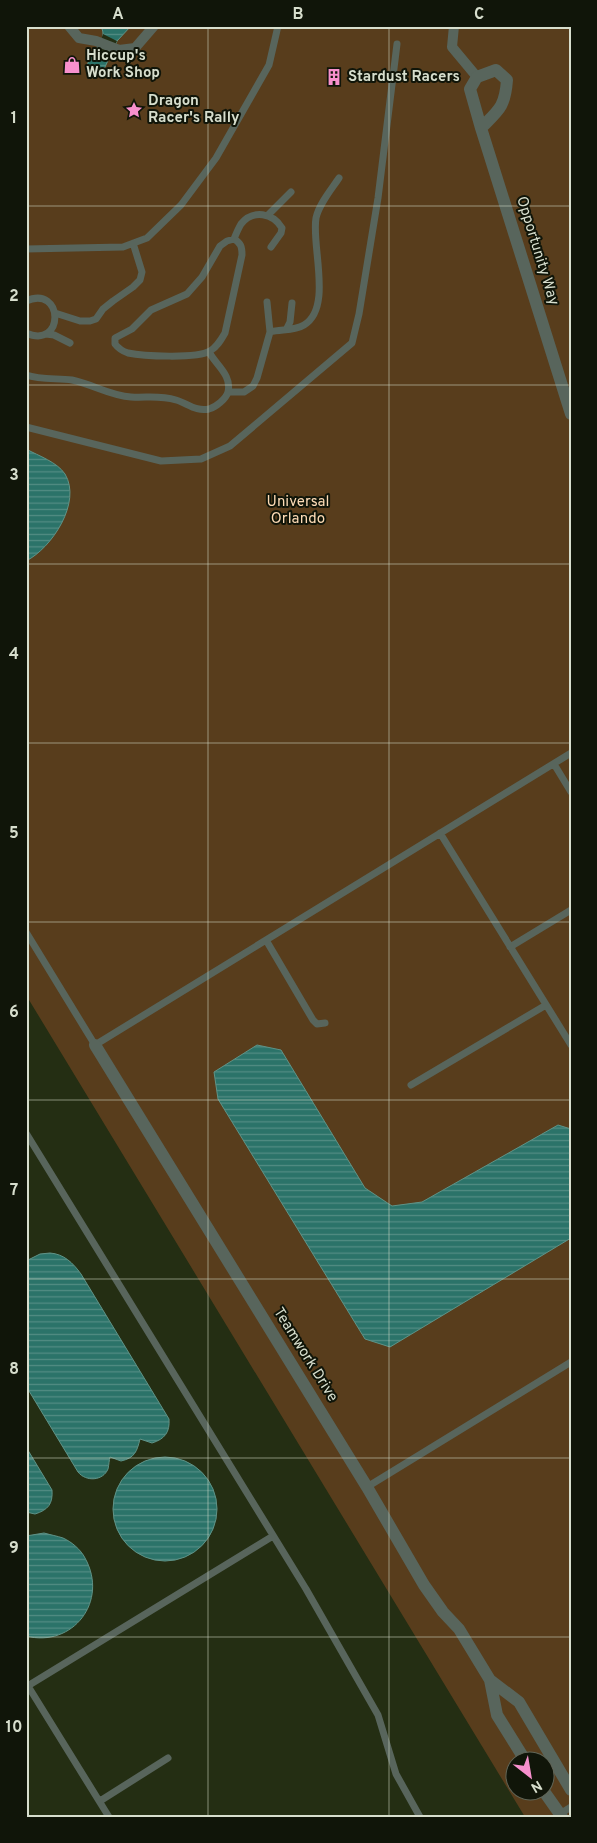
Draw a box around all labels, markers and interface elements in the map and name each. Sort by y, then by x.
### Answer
text: A [112,5,124,25]
text: B [292,5,304,25]
text: C [474,5,484,25]
place label: Hiccup's Work Shop [86,47,160,83]
shop icon: Hiccup's Work Shop [62,55,82,75]
building icon: Stardust Racers [324,67,344,87]
place label: Stardust Racers [348,68,460,87]
place label: Dragon Racer's Rally [148,92,240,128]
place icon: Dragon Racer's Rally [124,100,144,120]
text: 1 [11,109,17,129]
street label: Opportunity Way [511,194,563,308]
text: 2 [9,287,19,307]
text: 3 [9,466,19,486]
park label: Universal Orlando [267,493,329,529]
text: 4 [9,645,19,665]
text: 5 [9,824,19,844]
text: 6 [9,1003,19,1023]
text: 7 [10,1181,18,1201]
street label: Teamwork Drive [268,1304,342,1406]
text: 8 [9,1360,19,1380]
text: 9 [9,1539,19,1559]
text: 10 [6,1718,22,1738]
north arrow [504,1750,554,1800]
text: N [527,1776,545,1796]

